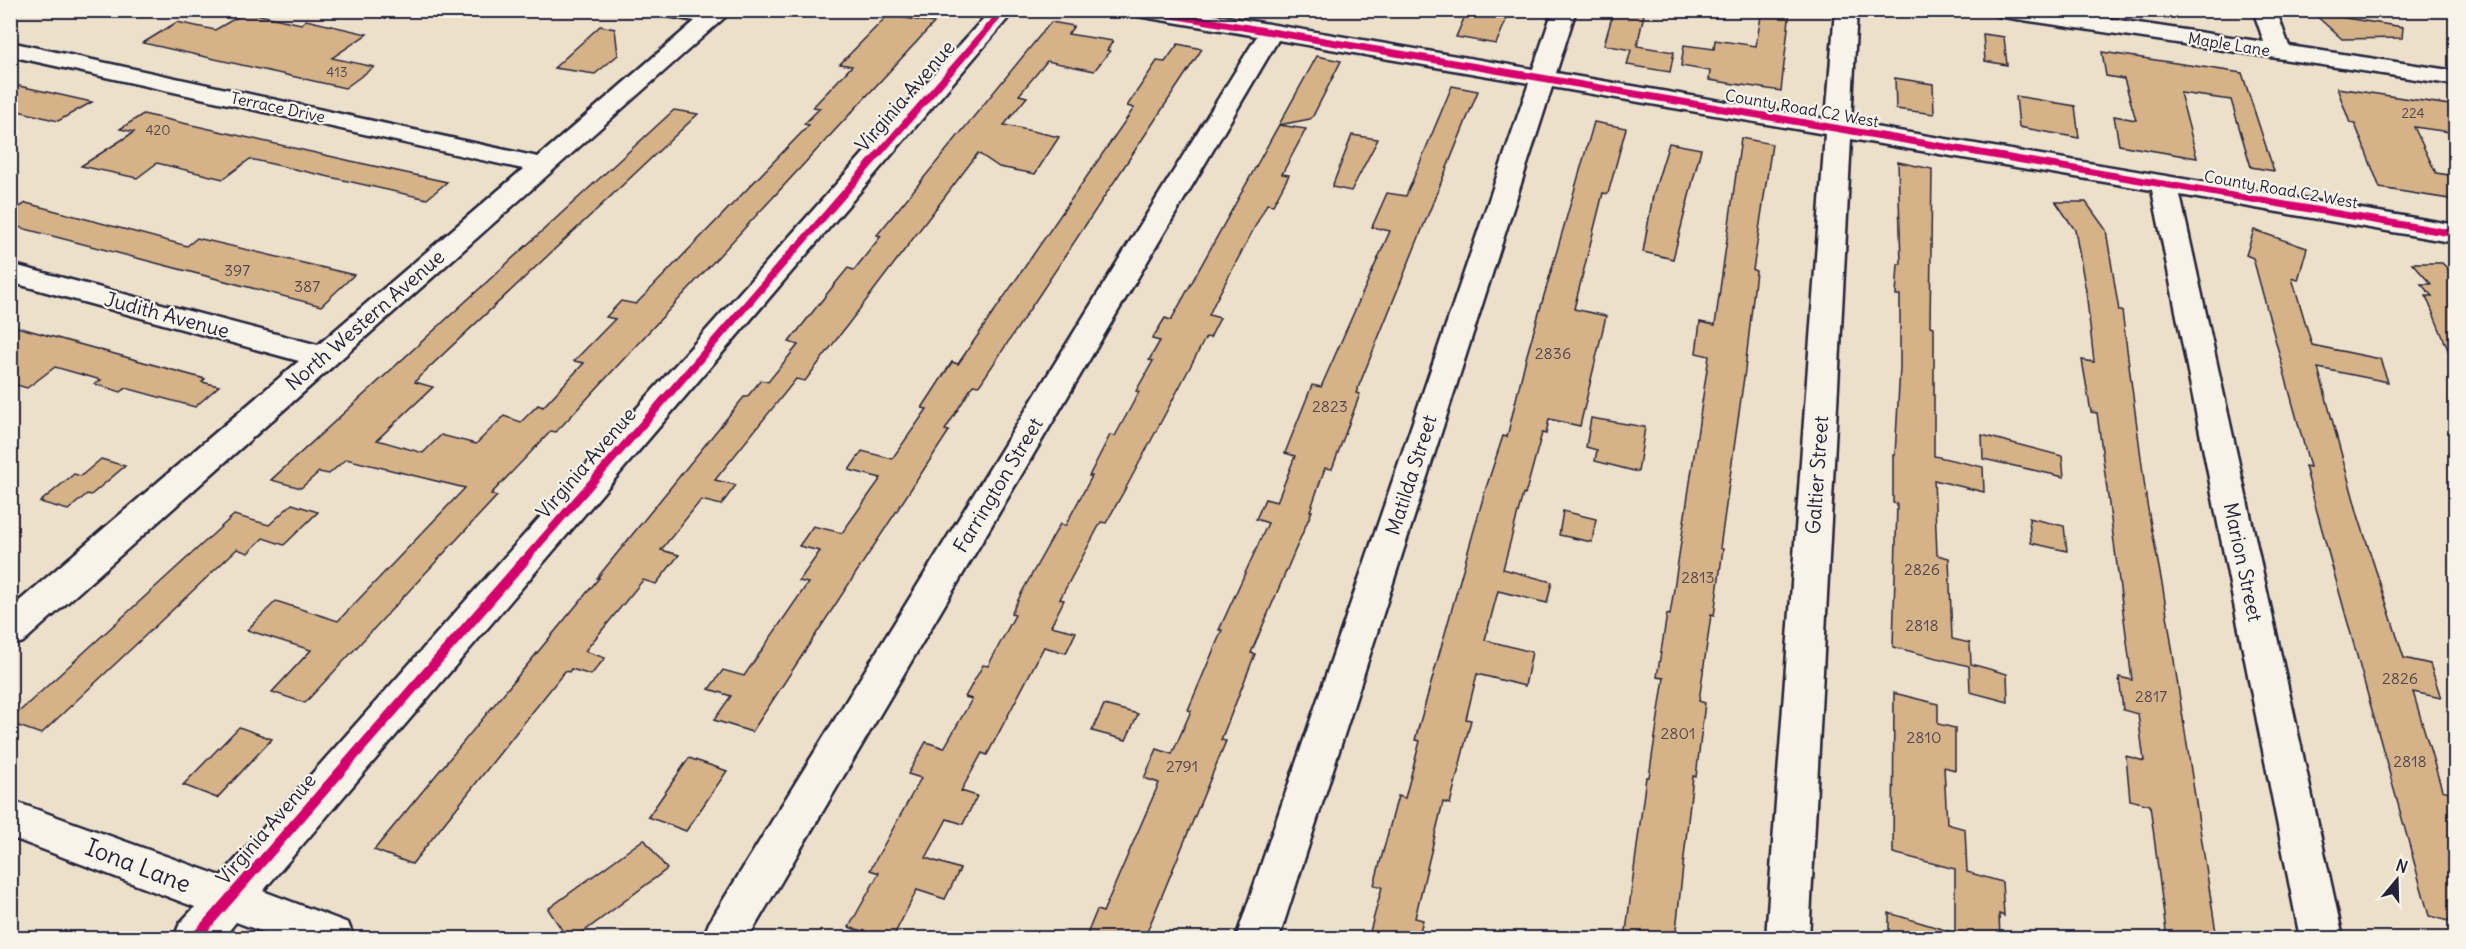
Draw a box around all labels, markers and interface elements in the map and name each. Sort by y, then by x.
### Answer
street label: Maple Lane [2187,28,2271,60]
street label: Virginia Avenue [849,35,960,157]
house number: 413 [326,63,348,81]
street label: County Road C2 West [1724,85,1881,131]
street label: Terrace Drive [229,87,327,127]
house number: 224 [2401,104,2425,122]
house number: 420 [146,121,170,139]
street label: County Road C2 West [2203,166,2360,212]
street label: North Western Avenue [280,244,449,395]
house number: 397 [224,260,250,280]
house number: 387 [294,276,320,296]
street label: Judith Avenue [102,286,232,343]
house number: 2836 [1535,343,1571,363]
house number: 2823 [1312,396,1348,416]
street label: Virginia Avenue [530,402,641,524]
street label: Farrington Street [947,412,1048,557]
street label: Matilda Street [1379,412,1442,538]
street label: Galtier Street [1800,415,1833,535]
street label: Marion Street [2219,500,2268,624]
house number: 2826 [1904,559,1940,579]
house number: 2813 [1681,567,1715,587]
house number: 2818 [1905,615,1939,635]
house number: 2826 [2382,668,2418,688]
house number: 2817 [2135,686,2167,706]
house number: 2801 [1661,723,1695,743]
house number: 2810 [1907,727,1941,747]
house number: 2818 [2393,751,2427,771]
house number: 2791 [1166,756,1198,776]
street label: Virginia Avenue [210,768,321,890]
street label: Iona Lane [82,831,195,899]
north arrow [2367,850,2427,910]
text: N [2393,855,2410,877]

